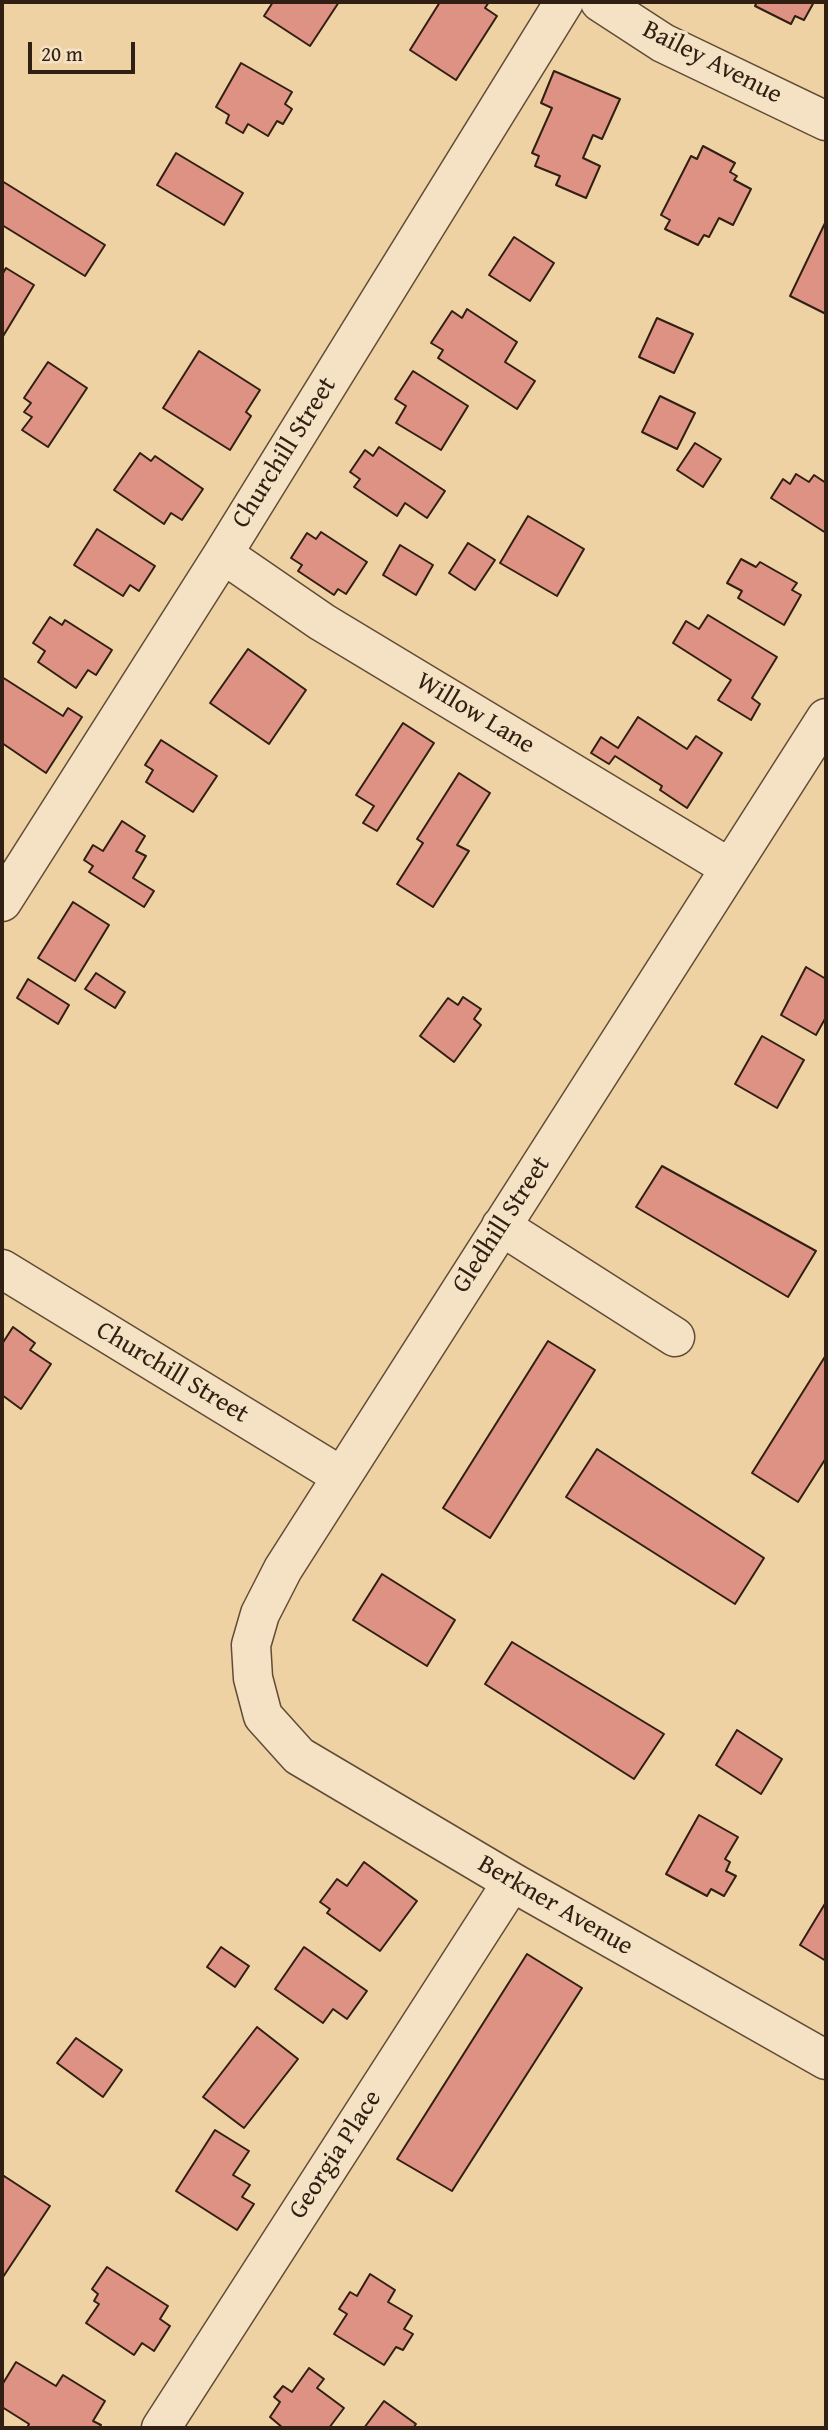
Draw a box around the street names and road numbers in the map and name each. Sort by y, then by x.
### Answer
street label: Bailey Avenue [637,15,787,111]
street label: Churchill Street [226,372,344,534]
street label: Willow Lane [410,666,540,762]
street label: Gledhill Street [446,1151,558,1299]
street label: Churchill Street [90,1315,254,1431]
street label: Berkner Avenue [472,1849,638,1963]
street label: Georgia Place [283,2085,389,2225]

